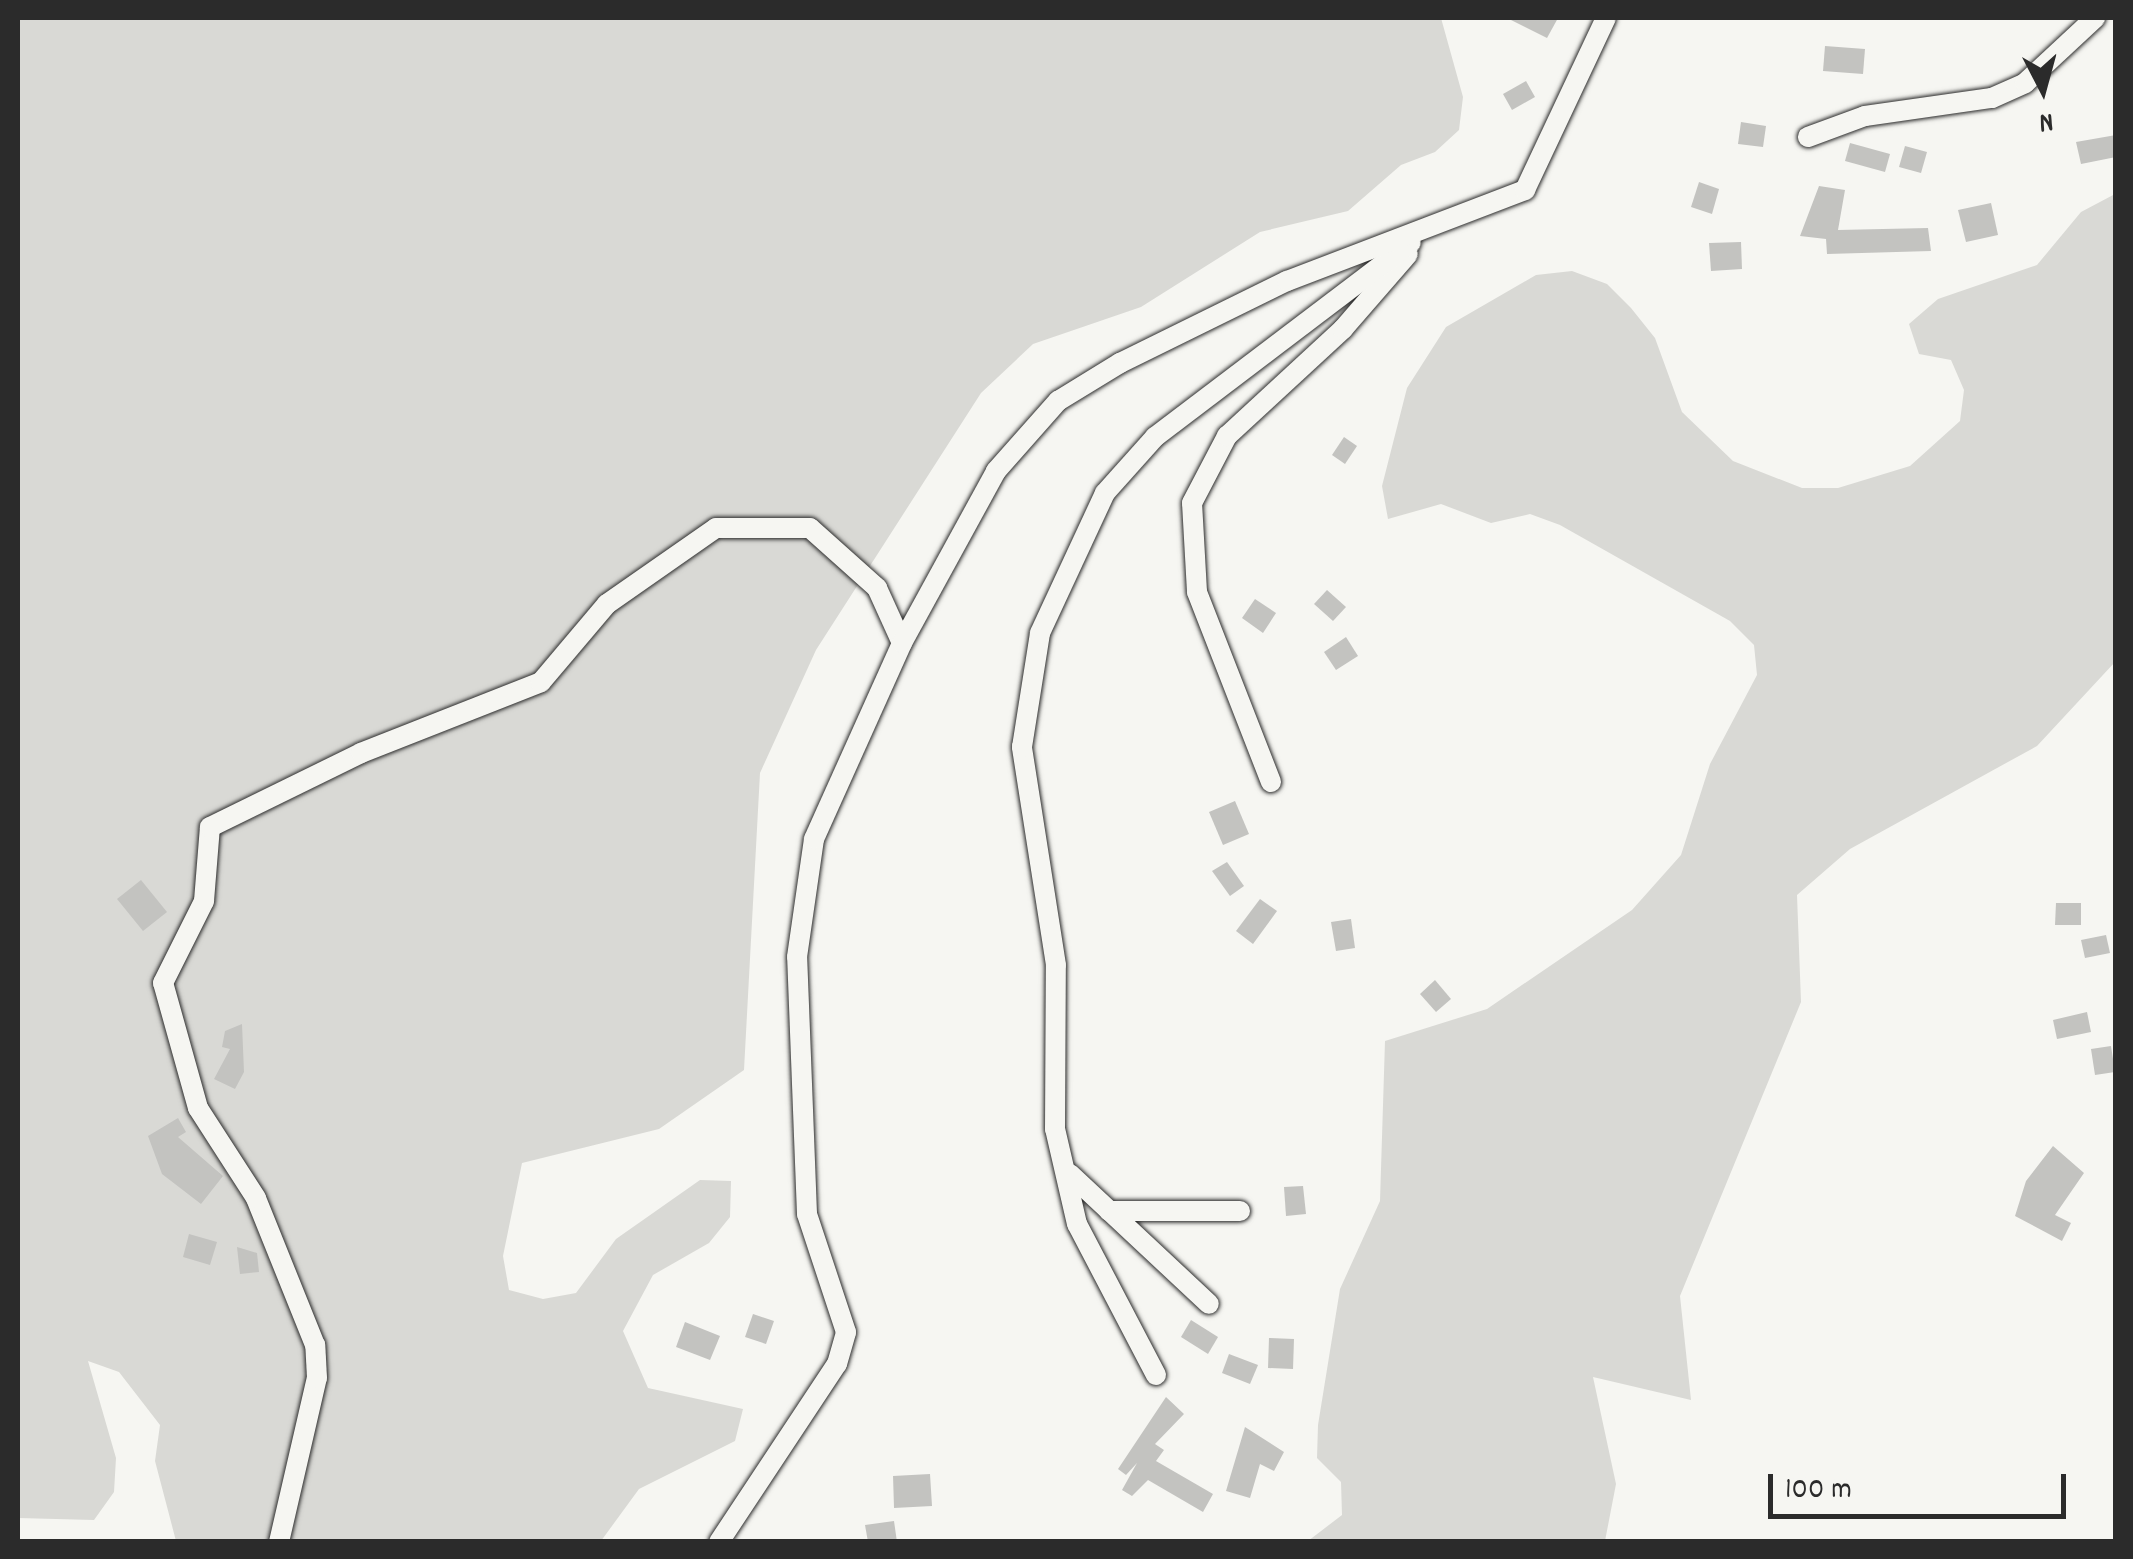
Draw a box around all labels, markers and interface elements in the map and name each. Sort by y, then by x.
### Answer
north arrow [1993,40,2093,140]
text: N [2037,99,2055,140]
scale bar [1773,1454,2070,1516]
text: 100 m [1785,1470,1852,1513]

